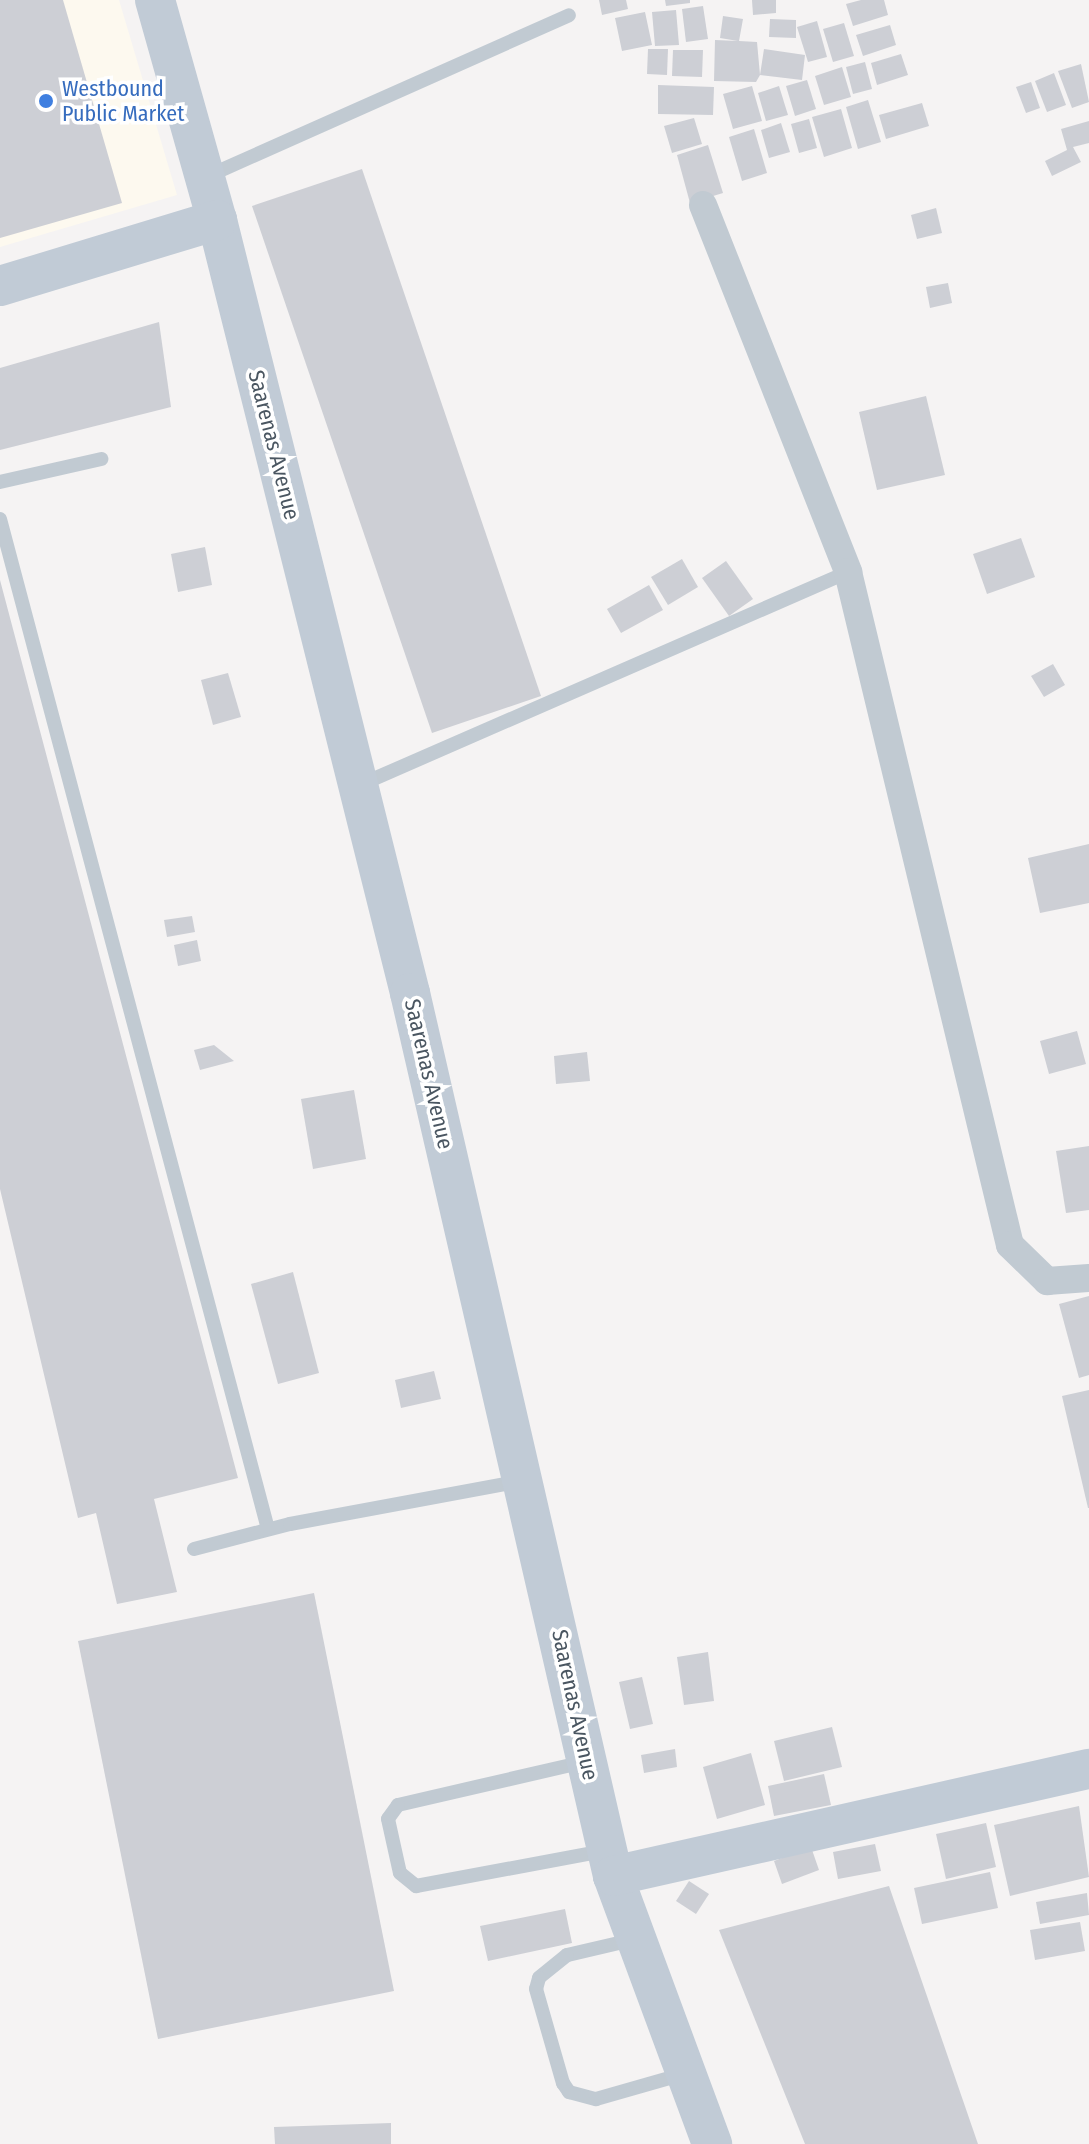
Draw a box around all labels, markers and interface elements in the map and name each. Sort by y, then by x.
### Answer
place label: Westbound Public Market [62,75,184,126]
marker: Westbound Public Market [37,92,55,110]
street label: Saarenas Avenue [243,367,305,523]
street label: Saarenas Avenue [399,996,459,1152]
street label: Saarenas Avenue [546,1627,604,1783]

